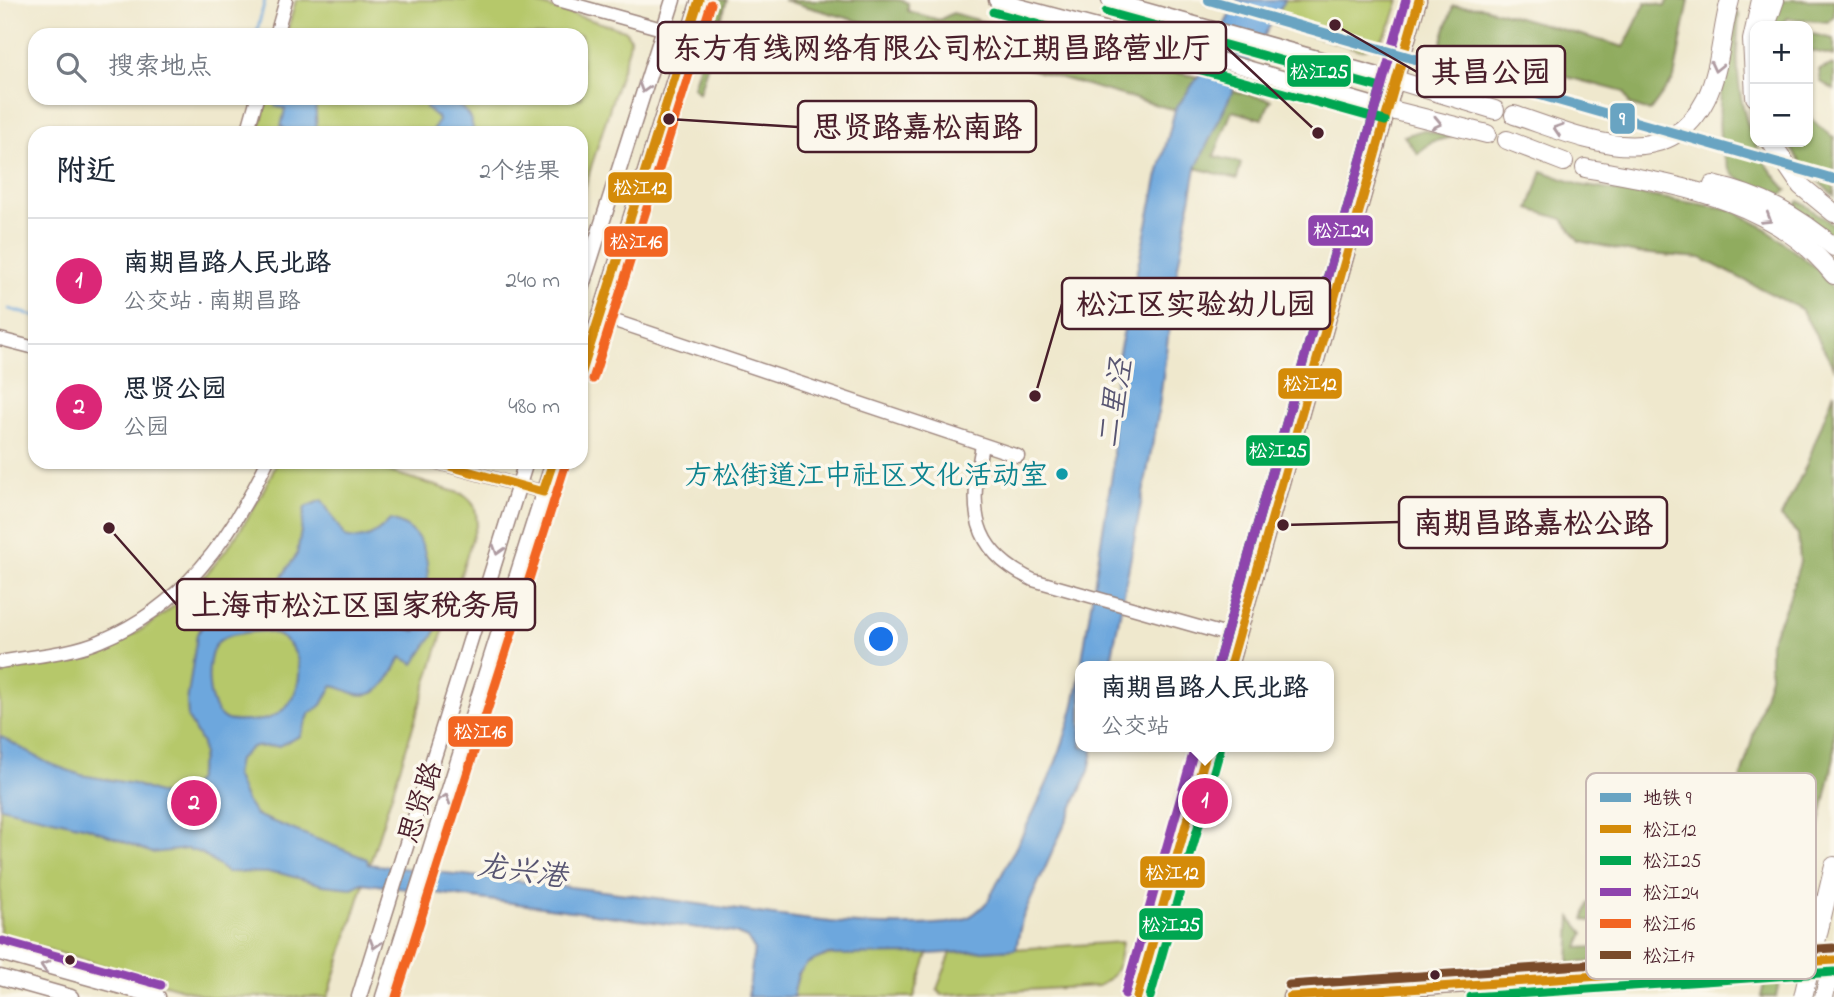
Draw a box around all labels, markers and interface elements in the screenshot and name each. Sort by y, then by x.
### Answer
map controls [1750,21,1813,147]
button: + [1750,21,1813,84]
callout: 东方有线网络有限公司松江期昌路营业厅 [658,22,1226,73]
search box [28,28,588,105]
text: 东方有线网络有限公司松江期昌路营业厅 [672,29,1212,73]
callout: 其昌公园 [1417,46,1565,97]
icon: search [52,48,90,86]
text: 搜索地点 [108,49,212,87]
text: 其昌公园 [1431,53,1551,97]
line badge: 松江25 [1286,54,1352,88]
text: 松江25 [1290,60,1348,87]
one-way arrow [1709,61,1724,73]
one-way arrow [638,82,653,94]
button: − [1750,84,1813,147]
callout: 思贤路嘉松南路 [798,101,1036,152]
line badge: 9 [1609,102,1636,135]
text: 9 [1618,107,1625,134]
text: 思贤路嘉松南路 [812,108,1022,152]
one-way arrow [1431,114,1443,129]
one-way arrow [1552,123,1564,138]
text: 附近 [56,151,116,195]
text: 2个结果 [480,156,560,189]
line badge: 松江12 [607,171,673,204]
text: 松江12 [613,176,667,203]
one-way arrow [1760,210,1773,223]
line badge: 松江24 [1307,214,1374,247]
text: 松江24 [1313,219,1369,246]
line badge: 松江16 [603,225,669,258]
text: 松江16 [610,230,663,257]
text: 南期昌路人民北路 [123,246,331,284]
text: 1 [75,265,83,298]
text: 240 m [506,265,560,298]
callout: 松江区实验幼儿园 [1062,278,1330,329]
text: 松江区实验幼儿园 [1076,285,1316,329]
text: 公交站 · 南期昌路 [123,286,300,319]
water label: 二里泾 [1088,355,1146,451]
line badge: 松江12 [1277,367,1343,400]
text: 思贤公园 [123,372,227,410]
text: 松江12 [1283,372,1337,399]
text: 2 [73,391,85,424]
text: 480 m [508,391,560,424]
text: 公园 [123,412,169,445]
line badge: 松江25 [1245,434,1311,467]
text: 松江25 [1249,439,1307,466]
place label: 方松街道江中社区文化活动室 [684,457,1048,498]
marker: 方松街道江中社区文化活动室 [1054,466,1070,482]
callout: 南期昌路嘉松公路 [1399,497,1667,548]
text: 南期昌路嘉松公路 [1413,504,1653,548]
one-way arrow [492,544,506,556]
callout: 上海市松江区国家税务局 [177,579,535,630]
text: 上海市松江区国家税务局 [191,586,521,630]
your location [864,622,898,656]
popup [1075,661,1334,752]
text: 南期昌路人民北路 [1100,671,1309,709]
text: 公交站 [1100,711,1169,744]
line badge: 松江16 [447,715,514,748]
text: 松江16 [454,720,507,747]
street label: 思贤路 [390,757,455,849]
legend [1586,773,1816,979]
pin: 1 [1182,775,1228,827]
pin: 2 [171,777,217,829]
text: 地铁 9 [1643,786,1692,813]
one-way arrow [437,794,451,806]
text: 松江12 [1643,818,1697,845]
water label: 龙兴港 [474,845,572,901]
text: 松江25 [1643,849,1701,876]
line badge: 松江12 [1139,855,1206,889]
text: 松江12 [1145,861,1199,888]
text: 松江24 [1643,881,1698,908]
line badge: 松江25 [1138,907,1204,941]
text: 松江16 [1643,912,1695,939]
text: 松江25 [1142,913,1200,940]
one-way arrow [369,938,384,950]
text: 松江17 [1643,944,1695,971]
unlabelled marker [63,953,77,967]
one-way arrow [40,959,52,974]
unlabelled marker [1428,968,1442,982]

